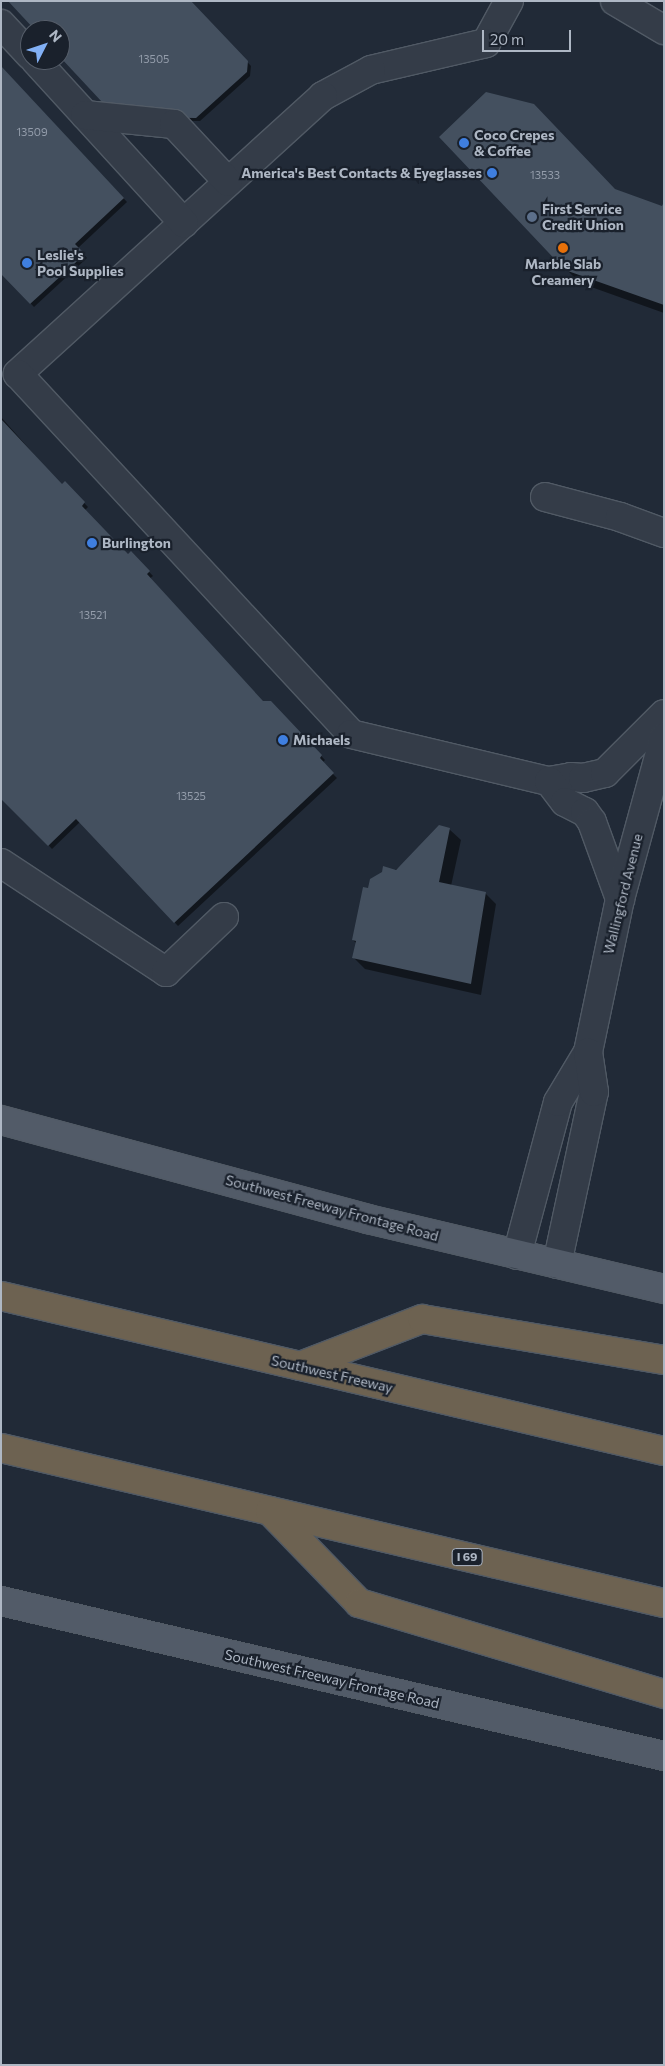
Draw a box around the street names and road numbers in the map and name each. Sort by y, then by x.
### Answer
street label: Wallingford Avenue [600,832,646,956]
street label: Southwest Freeway Frontage Road [224,1171,440,1245]
street label: Southwest Freeway [270,1352,394,1396]
road number: I 69 [451,1548,483,1566]
street label: Southwest Freeway Frontage Road [223,1646,441,1712]

